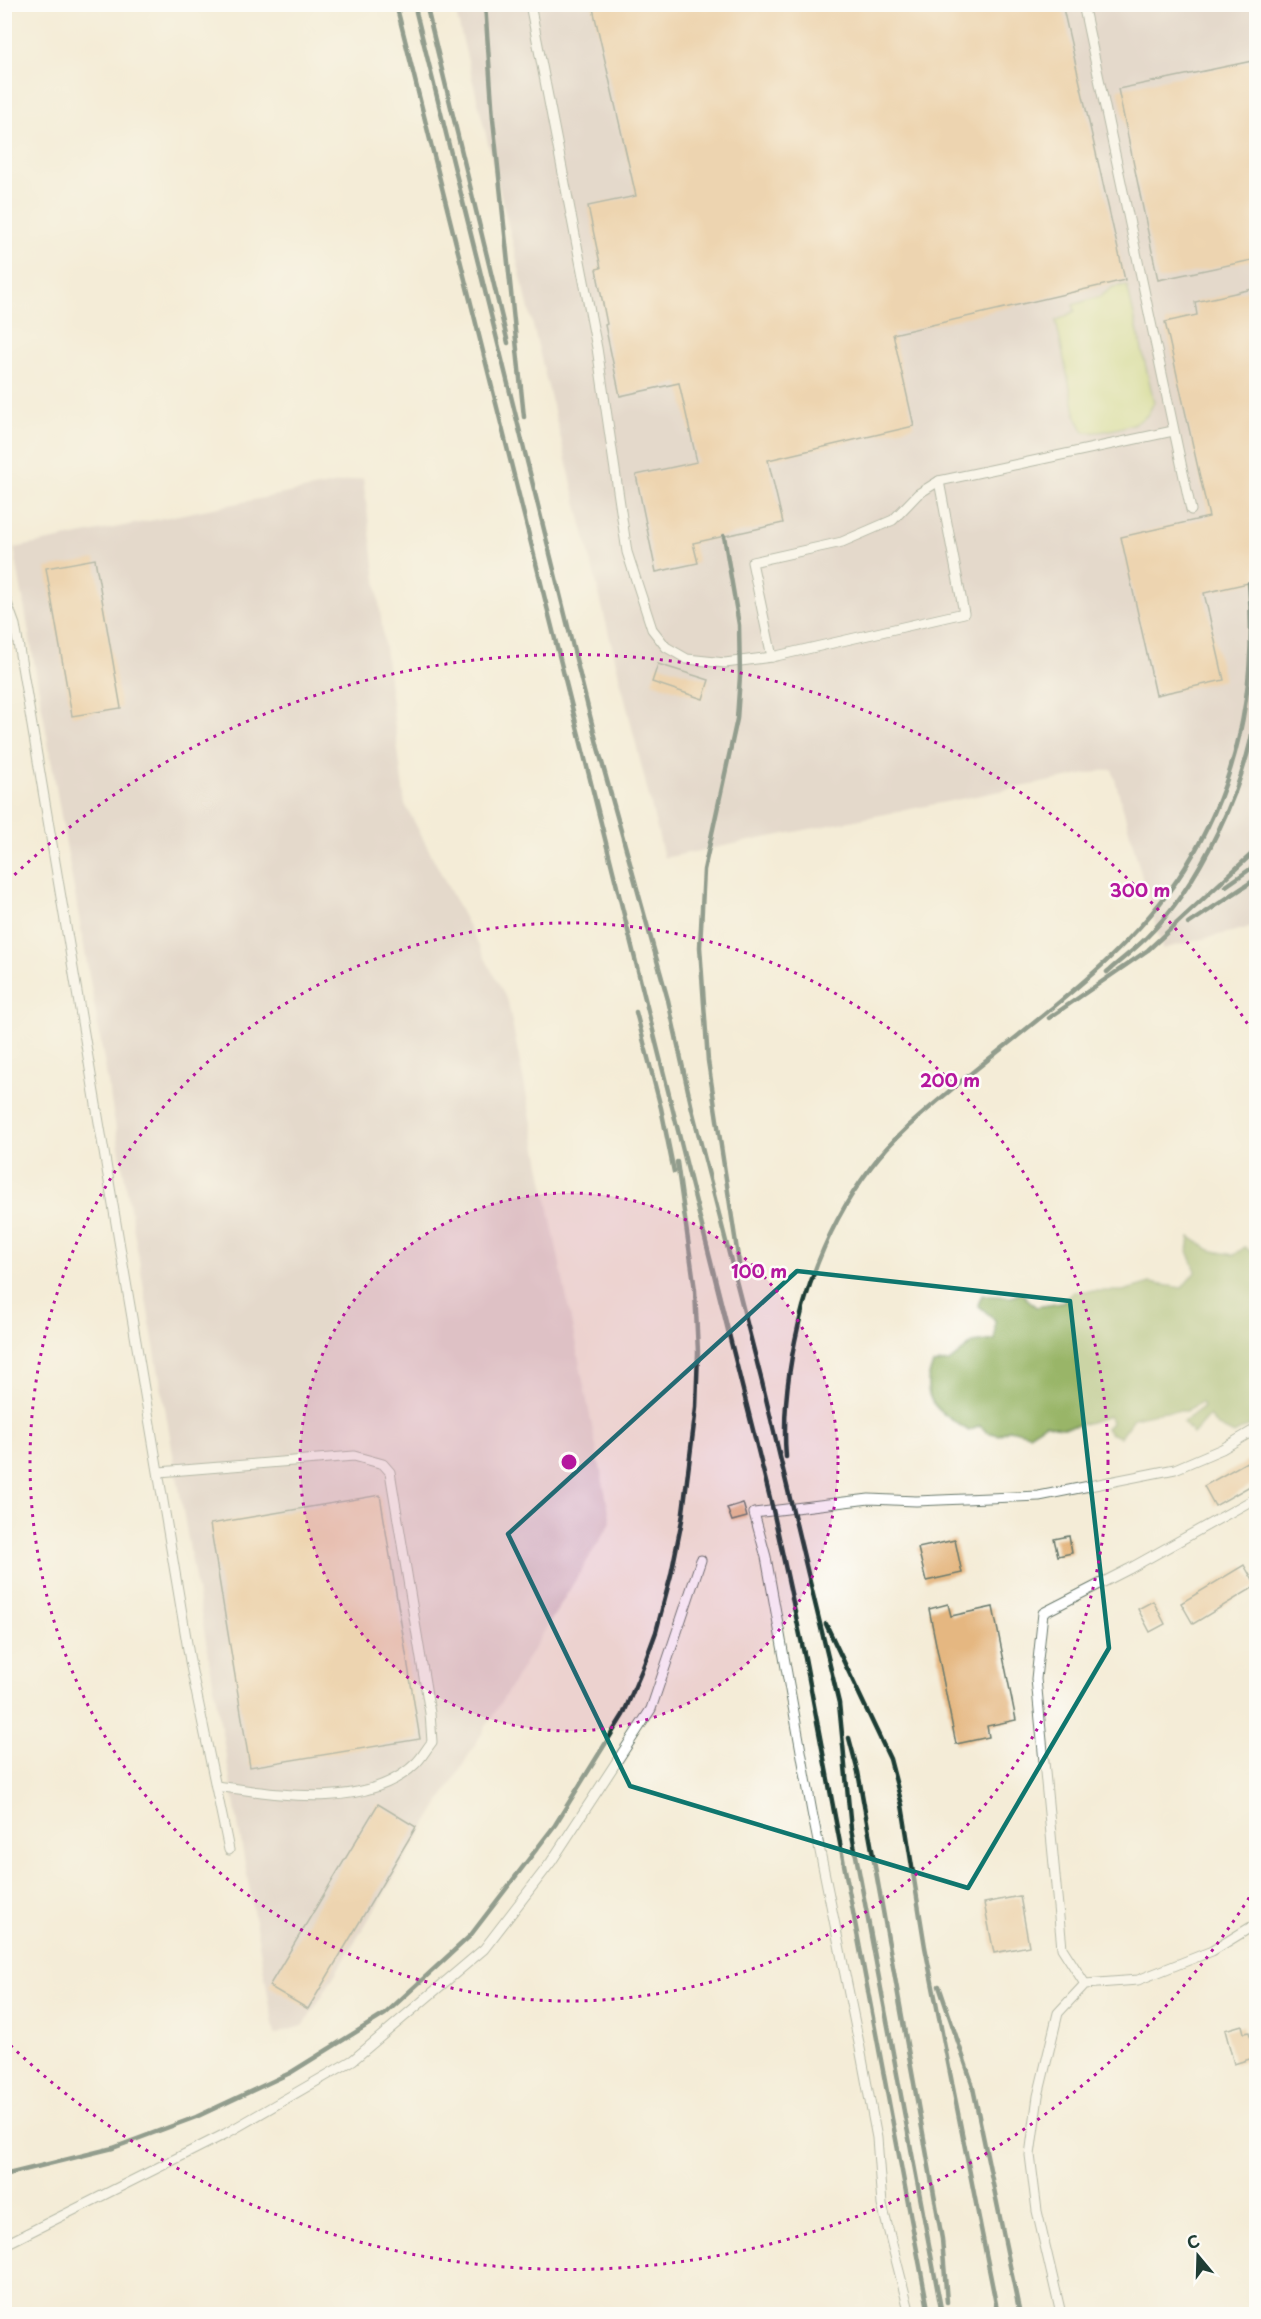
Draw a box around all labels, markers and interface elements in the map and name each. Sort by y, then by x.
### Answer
text: 300 m [1110,876,1170,903]
text: 200 m [920,1066,980,1093]
text: 100 m [731,1257,787,1284]
centre of rings [559,1452,579,1472]
north arrow [1168,2226,1228,2286]
text: С [1183,2228,1202,2254]

